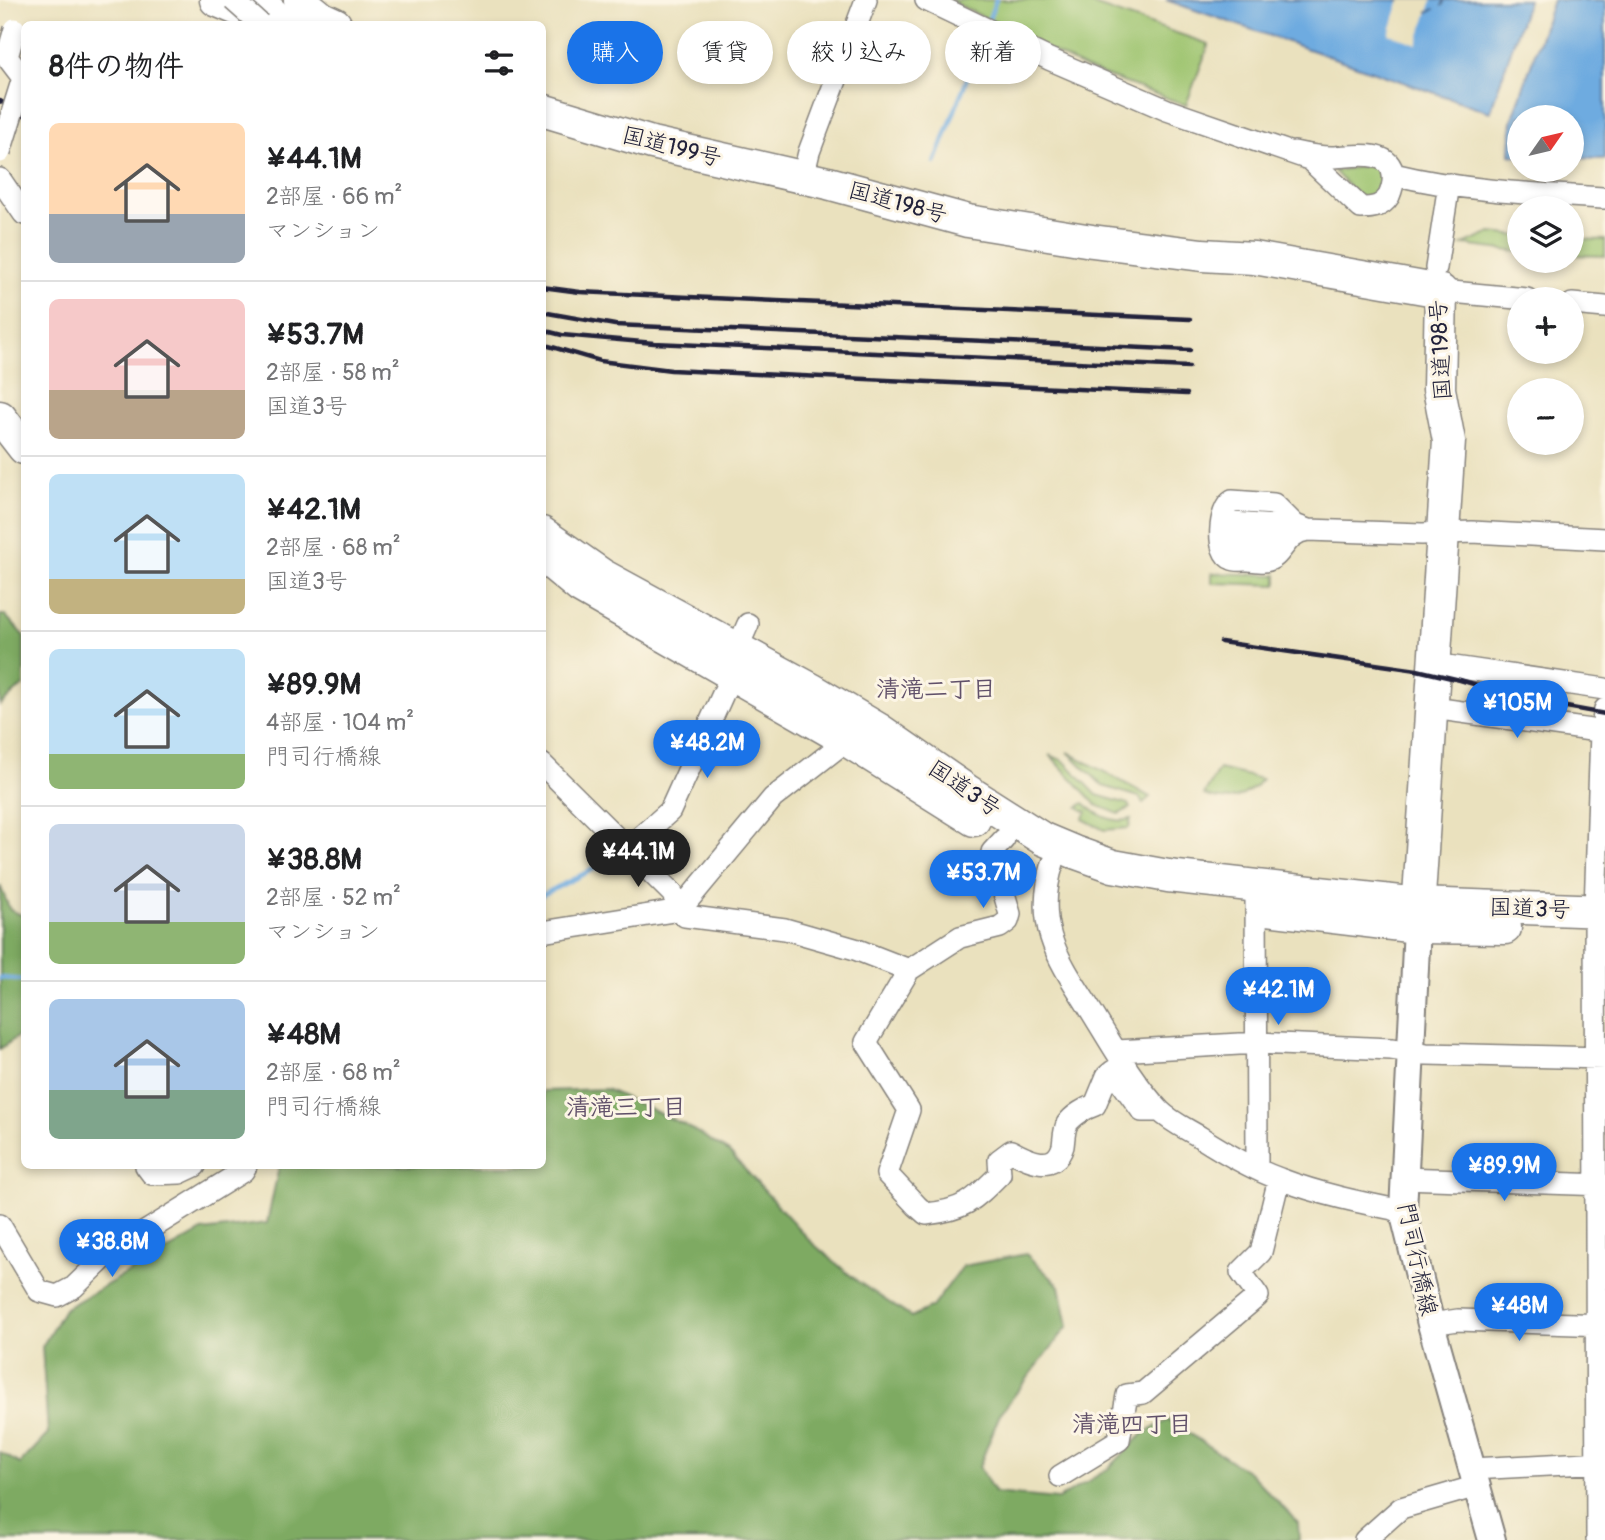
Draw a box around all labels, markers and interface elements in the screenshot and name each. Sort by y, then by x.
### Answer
chip: 購入 [567,21,663,84]
chip: 賃貸 [677,21,773,84]
chip: 絞り込み [787,21,931,84]
chip: 新着 [945,21,1041,84]
icon: filters [480,44,518,82]
text: 8件の物件 [49,48,184,85]
north arrow [1507,105,1584,182]
map controls [1507,105,1584,455]
street label: 国道199号 [619,120,725,173]
text: ¥44.1M [266,140,362,177]
icon: home [105,151,189,235]
street label: 国道198号 [845,175,951,230]
text: 2部屋 · 66 m² [266,182,402,211]
button: layers [1507,196,1584,273]
text: マンション [266,216,380,245]
button: + [1507,287,1584,364]
street label: 国道198号 [1423,299,1458,401]
text: ¥53.7M [266,316,364,353]
icon: home [105,327,189,411]
text: 2部屋 · 58 m² [266,358,400,387]
button: − [1507,378,1584,455]
text: 国道3号 [266,392,348,421]
text: ¥42.1M [266,491,361,528]
icon: home [105,502,189,586]
text: 2部屋 · 68 m² [266,533,401,562]
text: 国道3号 [266,567,348,596]
text: ¥89.9M [266,666,361,703]
district label: 清滝二丁目 [876,675,996,704]
icon: home [105,677,189,761]
pin: ¥105M [1468,680,1566,740]
text: ¥105M [1482,688,1552,717]
text: 4部屋 · 104 m² [266,708,414,737]
pin: ¥48.2M [650,720,764,780]
text: ¥48.2M [669,728,745,757]
text: 門司行橋線 [266,742,381,771]
street label: 国道3号 [923,754,1007,823]
pin: ¥44.1M [581,830,695,889]
text: ¥44.1M [601,837,675,866]
text: ¥38.8M [266,841,362,878]
pin: ¥53.7M [926,850,1040,910]
icon: home [105,852,189,936]
text: ¥53.7M [945,858,1021,887]
text: 2部屋 · 52 m² [266,883,401,912]
street label: 国道3号 [1489,893,1571,924]
text: マンション [266,917,380,946]
pin: ¥42.1M [1221,968,1335,1027]
text: ¥42.1M [1242,975,1314,1004]
text: ¥48M [266,1016,341,1053]
icon: home [105,1027,189,1111]
text: 2部屋 · 68 m² [266,1058,401,1087]
text: 門司行橋線 [266,1092,381,1121]
district label: 清滝三丁目 [566,1093,686,1122]
pin: ¥89.9M [1447,1144,1561,1203]
text: ¥89.9M [1468,1151,1540,1180]
street label: 門司行橋線 [1391,1200,1444,1318]
pin: ¥38.8M [55,1220,169,1279]
text: ¥38.8M [75,1227,149,1256]
pin: ¥48M [1478,1284,1560,1343]
text: ¥48M [1490,1291,1548,1320]
district label: 清滝四丁目 [1072,1410,1192,1439]

